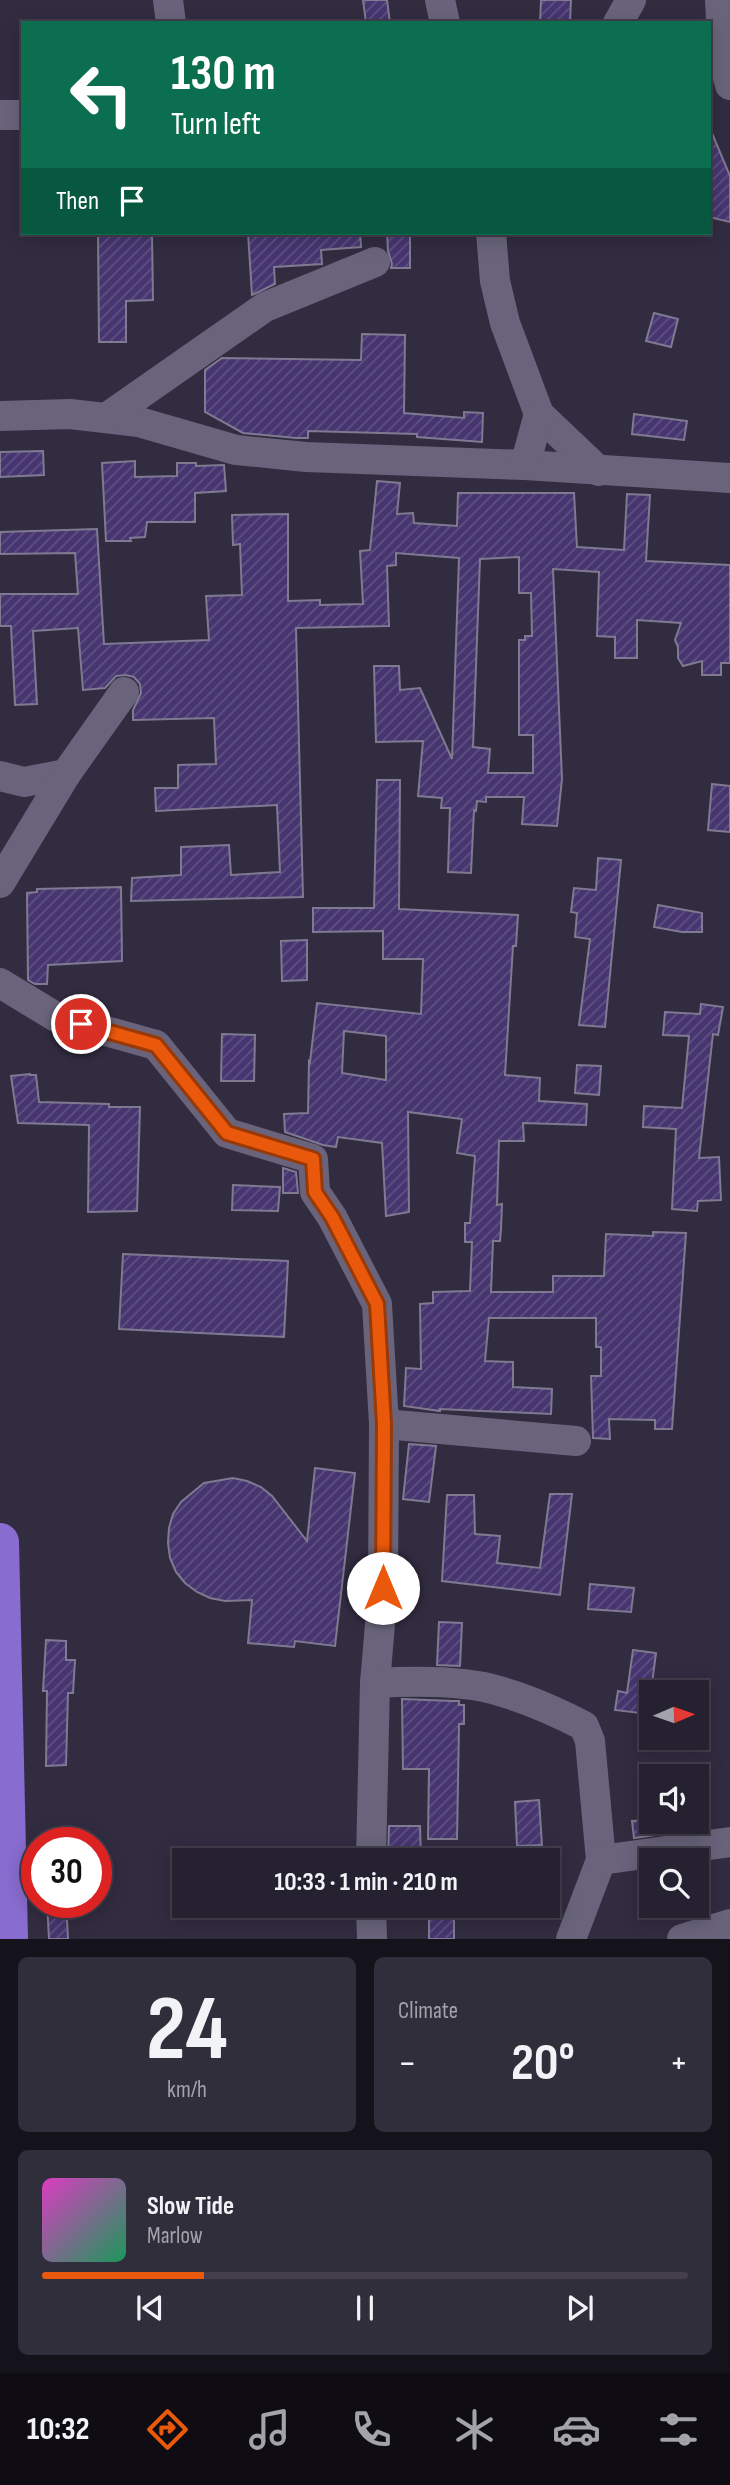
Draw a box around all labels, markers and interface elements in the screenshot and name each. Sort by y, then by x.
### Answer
text: 130 m [171,45,276,104]
icon: left [56,49,147,140]
text: Turn left [171,105,261,144]
icon: arrive [113,182,151,220]
text: Then [56,186,99,217]
pin [51,994,111,1054]
icon: arrive [62,1005,100,1043]
position arrow [346,1551,420,1625]
north arrow [639,1680,709,1750]
map controls [639,1680,709,1918]
button: sound [639,1764,709,1834]
speed limit sign: 30 [21,1827,112,1918]
button: search [639,1848,709,1918]
text: 10:33 · 1 min · 210 m [274,1867,458,1898]
text: 24 [146,1976,228,2085]
text: Climate [398,1997,458,2025]
text: 20° [511,2032,575,2095]
text: − [398,2041,417,2086]
text: + [669,2041,688,2086]
text: km/h [167,2076,207,2104]
text: Slow Tide [147,2191,234,2222]
text: Marlow [147,2222,203,2250]
icon: previous [131,2289,169,2327]
icon: pause [346,2289,384,2327]
icon: next [561,2289,599,2327]
icon: directions [143,2405,192,2454]
icon: music [245,2405,294,2454]
icon: phone [347,2405,396,2454]
icon: climate [450,2405,499,2454]
icon: car [552,2405,601,2454]
icon: filters [654,2405,703,2454]
text: 10:32 [27,2410,90,2449]

